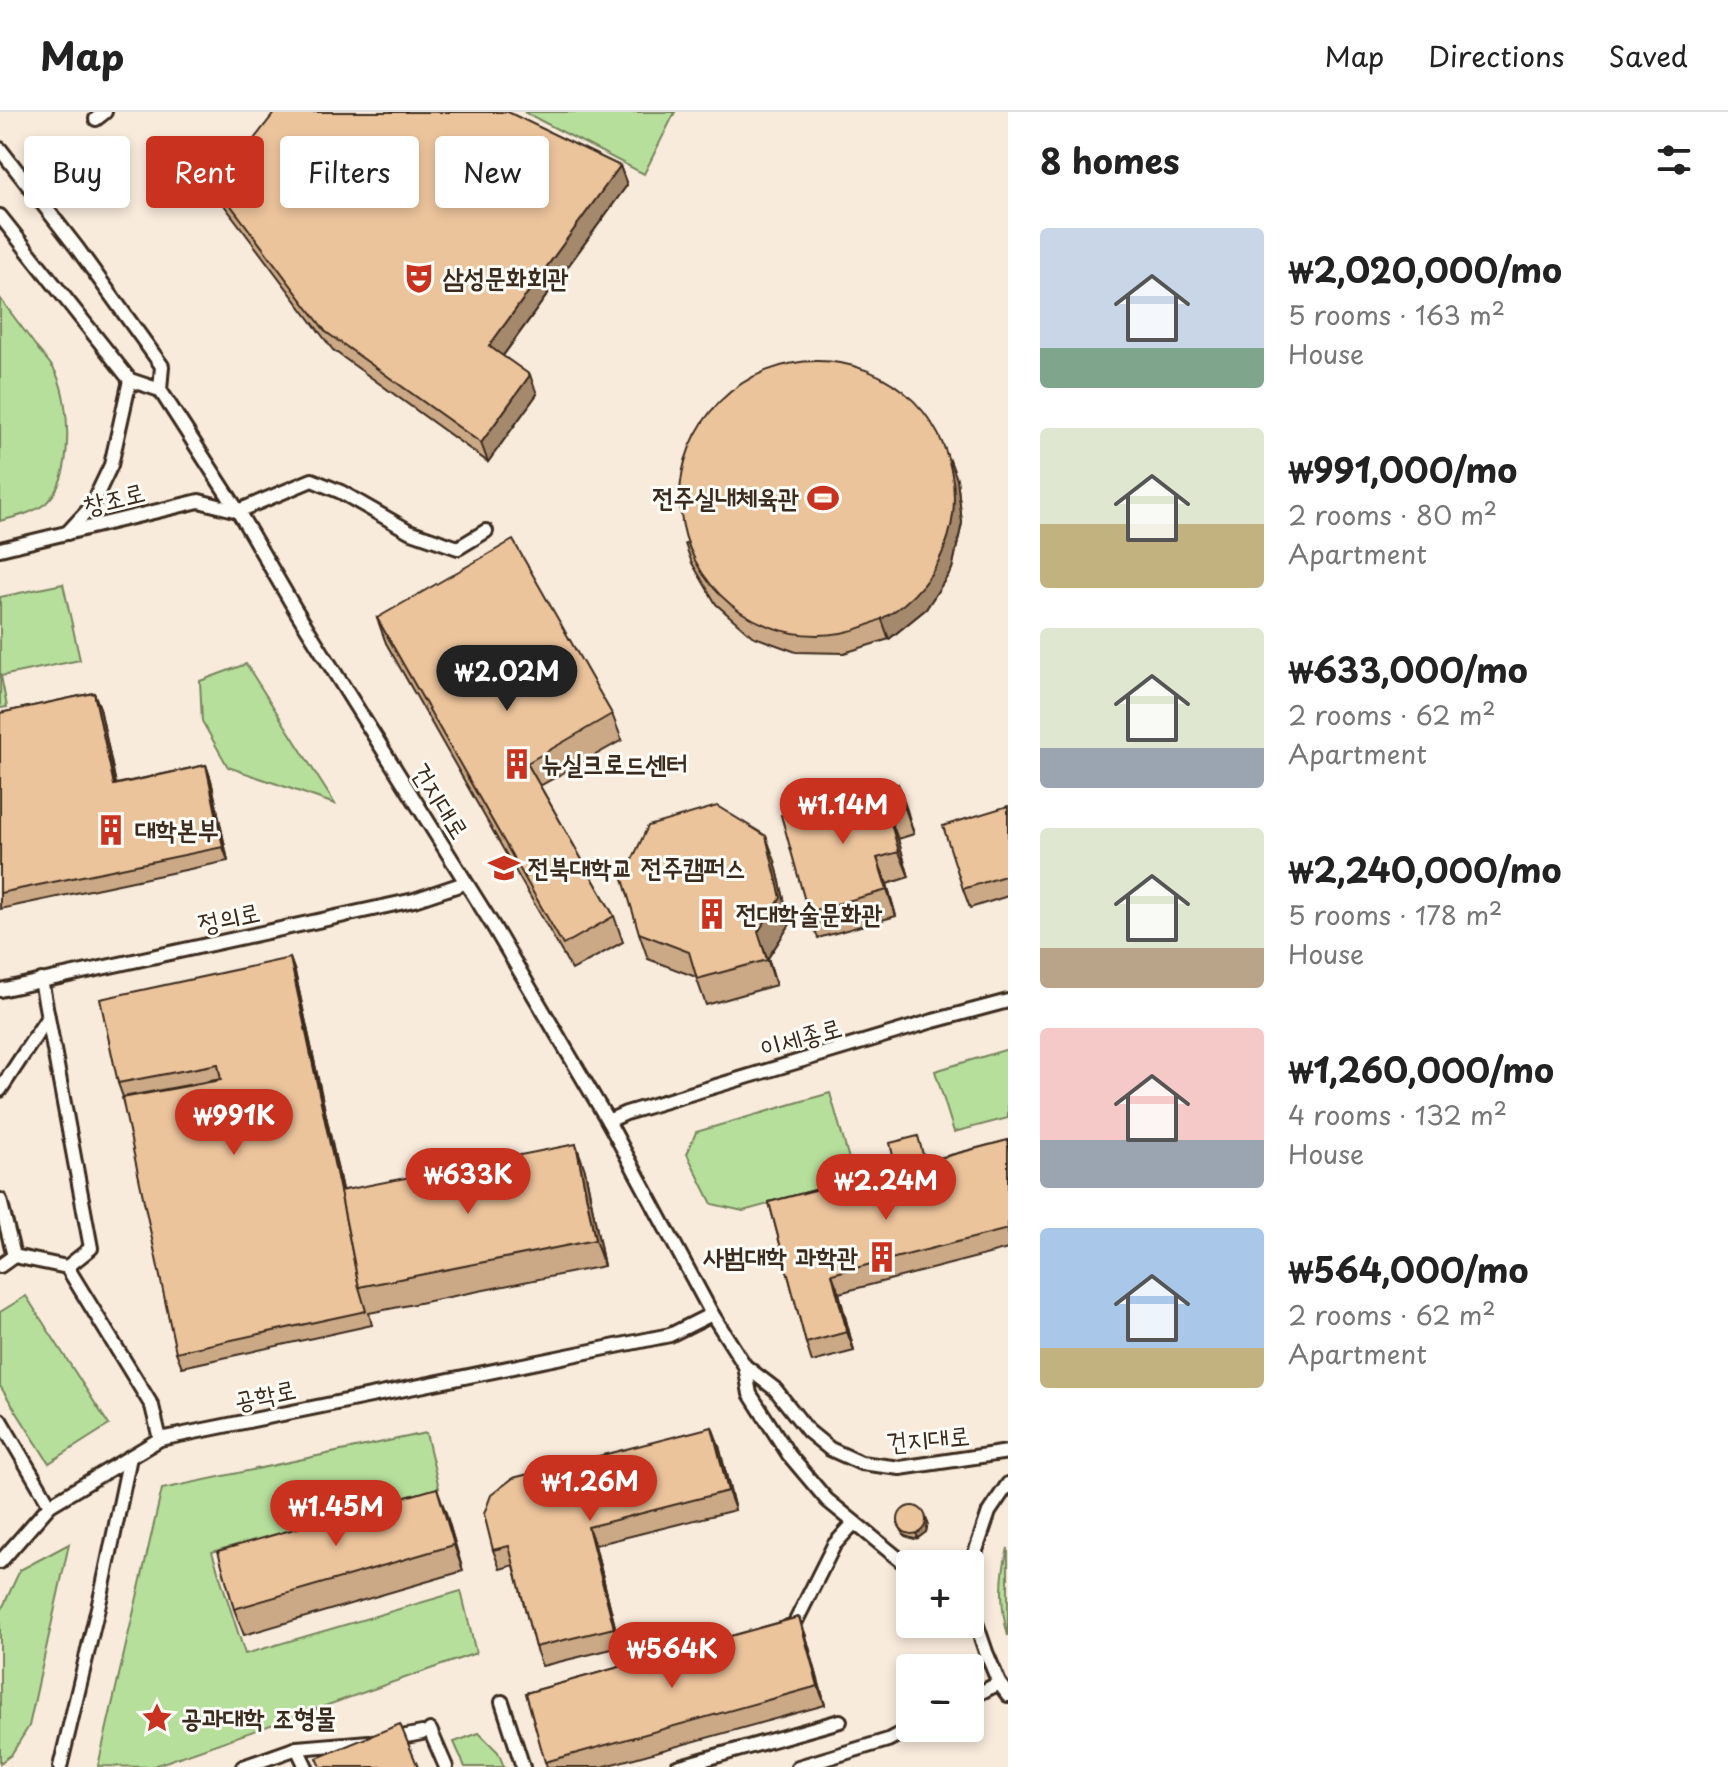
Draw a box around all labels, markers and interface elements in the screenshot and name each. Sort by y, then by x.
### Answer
text: Map [40,27,124,84]
text: Map [1325,34,1384,77]
text: Directions [1428,34,1565,77]
text: Saved [1609,34,1688,77]
text: 8 homes [1040,134,1180,186]
chip: Buy [24,136,130,208]
chip: Rent [146,136,264,208]
chip: Filters [280,136,419,208]
chip: New [435,136,549,208]
icon: filters [1652,138,1696,182]
text: ₩2,020,000/mo [1288,243,1562,295]
place label: 삼성문화회관 [442,257,569,296]
icon: home [1104,260,1200,356]
theatre icon: 삼성문화회관 [402,261,436,295]
text: 5 rooms · 163 m² [1288,295,1505,334]
text: House [1288,334,1364,373]
text: ₩991,000/mo [1288,443,1517,495]
icon: home [1104,460,1200,556]
street label: 창조로 [78,471,149,524]
place label: 전주실내체육관 [653,477,799,516]
sports icon: 전주실내체육관 [806,481,840,515]
text: 2 rooms · 80 m² [1288,495,1497,534]
text: Apartment [1288,534,1427,573]
text: ₩633,000/mo [1288,643,1528,695]
pin: ₩2.02M [442,645,572,713]
text: ₩2.02M [454,651,560,690]
icon: home [1104,660,1200,756]
text: 2 rooms · 62 m² [1288,695,1496,734]
text: Apartment [1288,734,1427,773]
place label: 뉴실크로드센터 [541,743,687,782]
building icon: 뉴실크로드센터 [500,747,534,781]
street label: 건지대로 [403,754,480,846]
pin: ₩1.14M [778,778,908,846]
text: ₩1.14M [798,784,888,823]
place label: 대학본부 [135,809,219,848]
building icon: 대학본부 [94,813,128,847]
text: ₩2,240,000/mo [1288,843,1562,895]
place label: 전북대학교 전주캠퍼스 [528,847,746,886]
school or university icon: 전북대학교 전주캠퍼스 [487,851,521,885]
icon: home [1104,860,1200,956]
street label: 정의로 [194,891,263,942]
place label: 전대학술문화관 [736,893,883,932]
text: 5 rooms · 178 m² [1288,895,1502,934]
building icon: 전대학술문화관 [695,897,729,931]
text: House [1288,934,1364,973]
street label: 이세종로 [755,1006,846,1067]
text: ₩1,260,000/mo [1288,1043,1554,1095]
icon: home [1104,1060,1200,1156]
pin: ₩991K [178,1089,290,1157]
text: ₩991K [193,1095,275,1134]
text: 4 rooms · 132 m² [1288,1095,1507,1134]
text: House [1288,1134,1364,1173]
pin: ₩633K [412,1148,524,1216]
text: ₩633K [424,1154,512,1193]
pin: ₩2.24M [821,1154,951,1222]
text: ₩2.24M [834,1160,938,1199]
place label: 사범대학 과학관 [702,1236,858,1275]
building icon: 사범대학 과학관 [865,1240,899,1274]
text: ₩564,000/mo [1288,1243,1528,1295]
icon: home [1104,1260,1200,1356]
text: 2 rooms · 62 m² [1288,1295,1496,1334]
text: Apartment [1288,1334,1427,1373]
street label: 공학로 [230,1368,299,1419]
street label: 건지대로 [884,1414,971,1461]
pin: ₩1.26M [525,1455,655,1523]
text: ₩1.26M [541,1461,639,1500]
pin: ₩1.45M [271,1480,401,1548]
text: ₩1.45M [288,1486,384,1525]
map controls [896,1550,984,1742]
button: + [896,1550,984,1638]
pin: ₩564K [616,1622,728,1690]
text: ₩564K [626,1628,718,1667]
button: − [896,1654,984,1742]
place label: 공과대학 조형물 [181,1697,336,1736]
place icon: 공과대학 조형물 [140,1701,174,1735]

